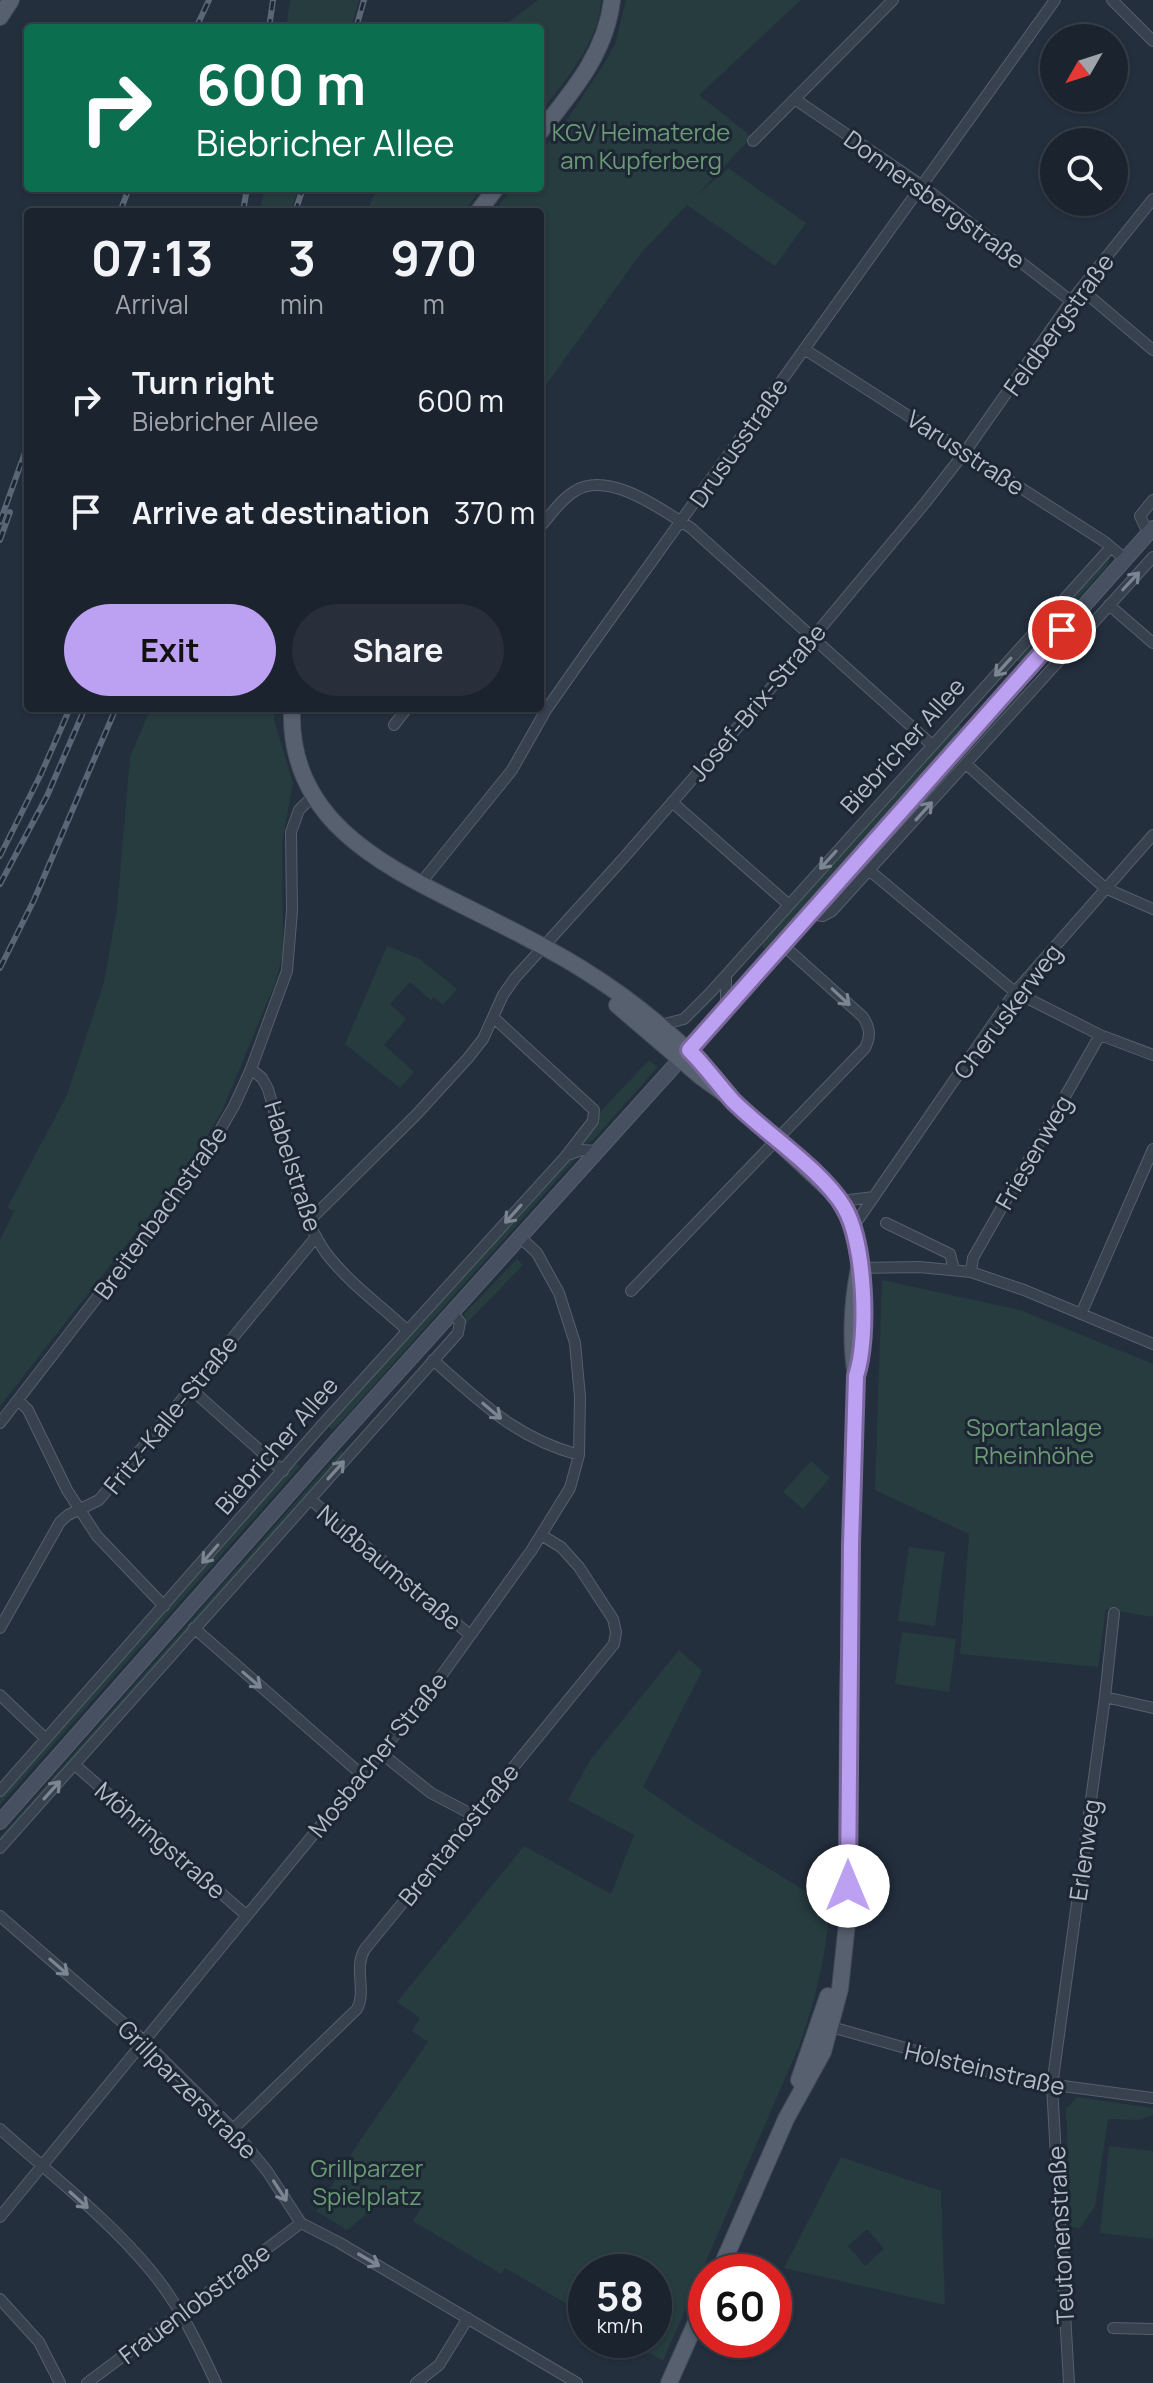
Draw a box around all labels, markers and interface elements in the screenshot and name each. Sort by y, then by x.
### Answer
north arrow [1040,24,1128,112]
map controls [1040,24,1128,216]
text: 600 m [196,45,366,122]
icon: right [64,56,168,160]
park label: KGV Heimaterde am Kupferberg [552,115,730,176]
text: Biebricher Allee [196,118,454,167]
street label: Donnersbergstraße [838,122,1032,276]
button: search [1040,128,1128,216]
text: 07:13 [91,225,213,290]
text: 3 [288,225,316,290]
text: 970 [390,225,477,290]
street label: Feldbergstraße [995,246,1121,402]
text: Arrival [115,286,189,322]
text: min [280,286,324,322]
text: m [423,286,445,322]
text: Turn right [132,362,275,403]
street label: Drususstraße [681,371,795,513]
icon: right [64,378,108,422]
text: 600 m [417,380,504,421]
street label: Varusstraße [901,402,1031,502]
text: Biebricher Allee [132,403,319,439]
icon: arrive [64,490,108,534]
text: Arrive at destination [132,492,430,533]
text: 370 m [454,492,535,533]
one-way arrow [1121,571,1140,591]
pin [1028,596,1096,664]
button: Exit [64,604,276,696]
button: Share [292,604,504,696]
icon: arrive [1040,608,1084,652]
street label: Josef-Brix-Straße [681,616,833,788]
one-way arrow [994,656,1012,676]
street label: Biebricher Allee [832,670,972,820]
one-way arrow [915,801,933,821]
one-way arrow [820,849,838,869]
street label: Cheruskerweg [945,937,1069,1085]
one-way arrow [831,988,851,1007]
street label: Friesenweg [987,1089,1079,1215]
street label: Habelstraße [257,1096,331,1236]
street label: Breitenbachstraße [86,1119,234,1305]
one-way arrow [504,1203,522,1223]
street label: Fritz-Kalle-Straße [96,1327,244,1501]
street label: Biebricher Allee [207,1369,345,1521]
one-way arrow [481,1402,502,1420]
park label: Sportanlage Rheinhöhe [966,1410,1102,1471]
one-way arrow [327,1460,345,1480]
street label: Nußbaumstraße [311,1497,469,1637]
one-way arrow [201,1544,219,1564]
street label: Mosbacher Straße [300,1664,454,1844]
one-way arrow [242,1671,262,1689]
street label: Brentanostraße [390,1756,526,1912]
street label: Möhringstraße [88,1774,234,1906]
one-way arrow [43,1780,62,1800]
street label: Erlenweg [1061,1797,1107,1903]
position arrow [806,1844,890,1928]
one-way arrow [48,1958,68,1976]
street label: Grillparzerstraße [111,2012,265,2166]
street label: Holsteinstraße [901,2033,1069,2103]
street label: Teutonenstraße [1039,2145,1081,2325]
park label: Grillparzer Spielplatz [310,2151,424,2212]
one-way arrow [273,2179,289,2202]
one-way arrow [69,2191,89,2209]
street label: Frauenlobstraße [111,2235,277,2371]
one-way arrow [357,2252,380,2268]
speed limit sign: 60 [688,2254,792,2358]
text: 58 [596,2268,644,2323]
text: km/h [597,2312,643,2339]

